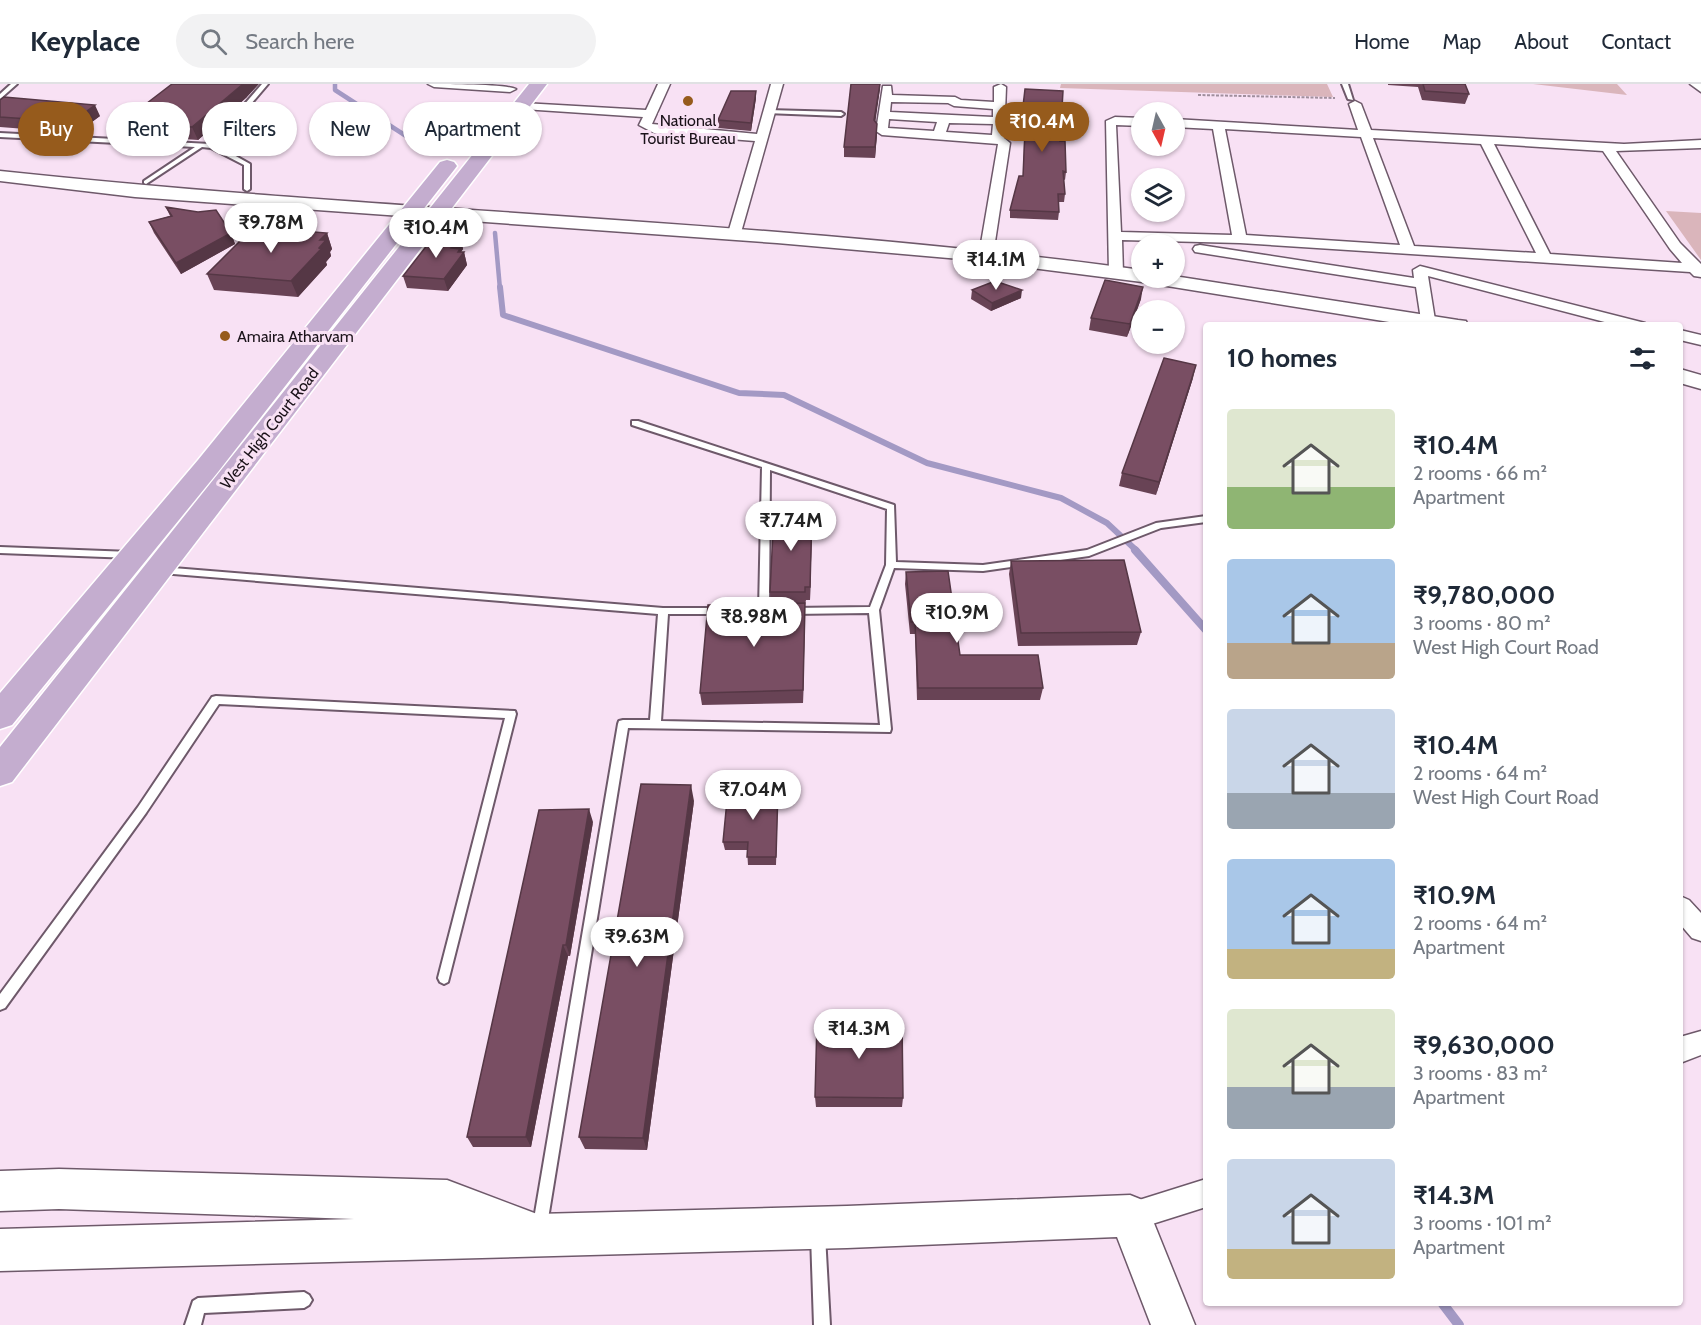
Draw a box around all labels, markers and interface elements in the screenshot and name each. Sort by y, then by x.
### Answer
search box [176,14,596,68]
text: Keyplace [30,24,140,58]
icon: search [197,25,230,58]
text: Search here [245,28,355,55]
text: Home [1354,29,1410,54]
text: Map [1443,29,1481,54]
text: About [1514,29,1568,54]
text: Contact [1601,29,1671,54]
marker: National Tourist Bureau [681,94,695,108]
chip: Buy [18,102,94,156]
chip: Rent [106,102,190,156]
chip: Filters [202,102,297,156]
chip: New [309,102,391,156]
chip: Apartment [403,102,542,156]
pin: ₹10.4M [993,102,1091,153]
north arrow [1131,102,1185,156]
map controls [1131,102,1185,354]
text: ₹10.4M [1009,109,1075,133]
place label: National Tourist Bureau [640,111,736,148]
button: layers [1131,168,1185,222]
pin: ₹9.78M [222,203,320,254]
pin: ₹10.4M [387,208,485,259]
text: ₹9.78M [238,210,304,234]
text: ₹10.4M [403,215,469,239]
button: + [1131,234,1185,288]
pin: ₹14.1M [947,240,1045,291]
text: ₹14.1M [967,247,1025,271]
button: − [1131,300,1185,354]
place label: Amaira Atharvam [237,327,354,346]
marker: Amaira Atharvam [218,329,232,343]
text: 10 homes [1227,342,1337,374]
icon: filters [1626,342,1659,375]
street label: West High Court Road [216,364,323,493]
text: ₹10.4M [1413,429,1498,461]
icon: home [1275,433,1347,505]
text: 2 rooms · 66 m² [1413,461,1547,485]
text: Apartment [1413,485,1505,509]
pin: ₹7.74M [742,501,840,552]
text: ₹7.74M [759,508,823,532]
text: ₹9,780,000 [1413,579,1555,611]
icon: home [1275,583,1347,655]
pin: ₹10.9M [908,593,1006,644]
pin: ₹8.98M [705,597,803,648]
text: ₹10.9M [925,600,989,624]
text: ₹8.98M [720,604,788,628]
text: 3 rooms · 80 m² [1413,611,1551,635]
text: West High Court Road [1413,635,1599,659]
text: ₹10.4M [1413,729,1498,761]
icon: home [1275,733,1347,805]
text: 2 rooms · 64 m² [1413,761,1547,785]
pin: ₹7.04M [704,770,802,821]
text: ₹7.04M [719,777,787,801]
text: West High Court Road [1413,785,1599,809]
text: ₹10.9M [1413,879,1496,911]
icon: home [1275,883,1347,955]
text: 2 rooms · 64 m² [1413,911,1547,935]
pin: ₹9.63M [588,917,686,968]
text: ₹9.63M [605,924,669,948]
text: Apartment [1413,935,1505,959]
pin: ₹14.3M [810,1009,908,1060]
text: ₹14.3M [828,1016,890,1040]
text: ₹9,630,000 [1413,1029,1555,1061]
icon: home [1275,1033,1347,1105]
text: 3 rooms · 83 m² [1413,1061,1548,1085]
text: Apartment [1413,1085,1505,1109]
text: ₹14.3M [1413,1179,1494,1211]
icon: home [1275,1183,1347,1255]
text: 3 rooms · 101 m² [1413,1211,1552,1235]
text: Apartment [1413,1235,1505,1259]

